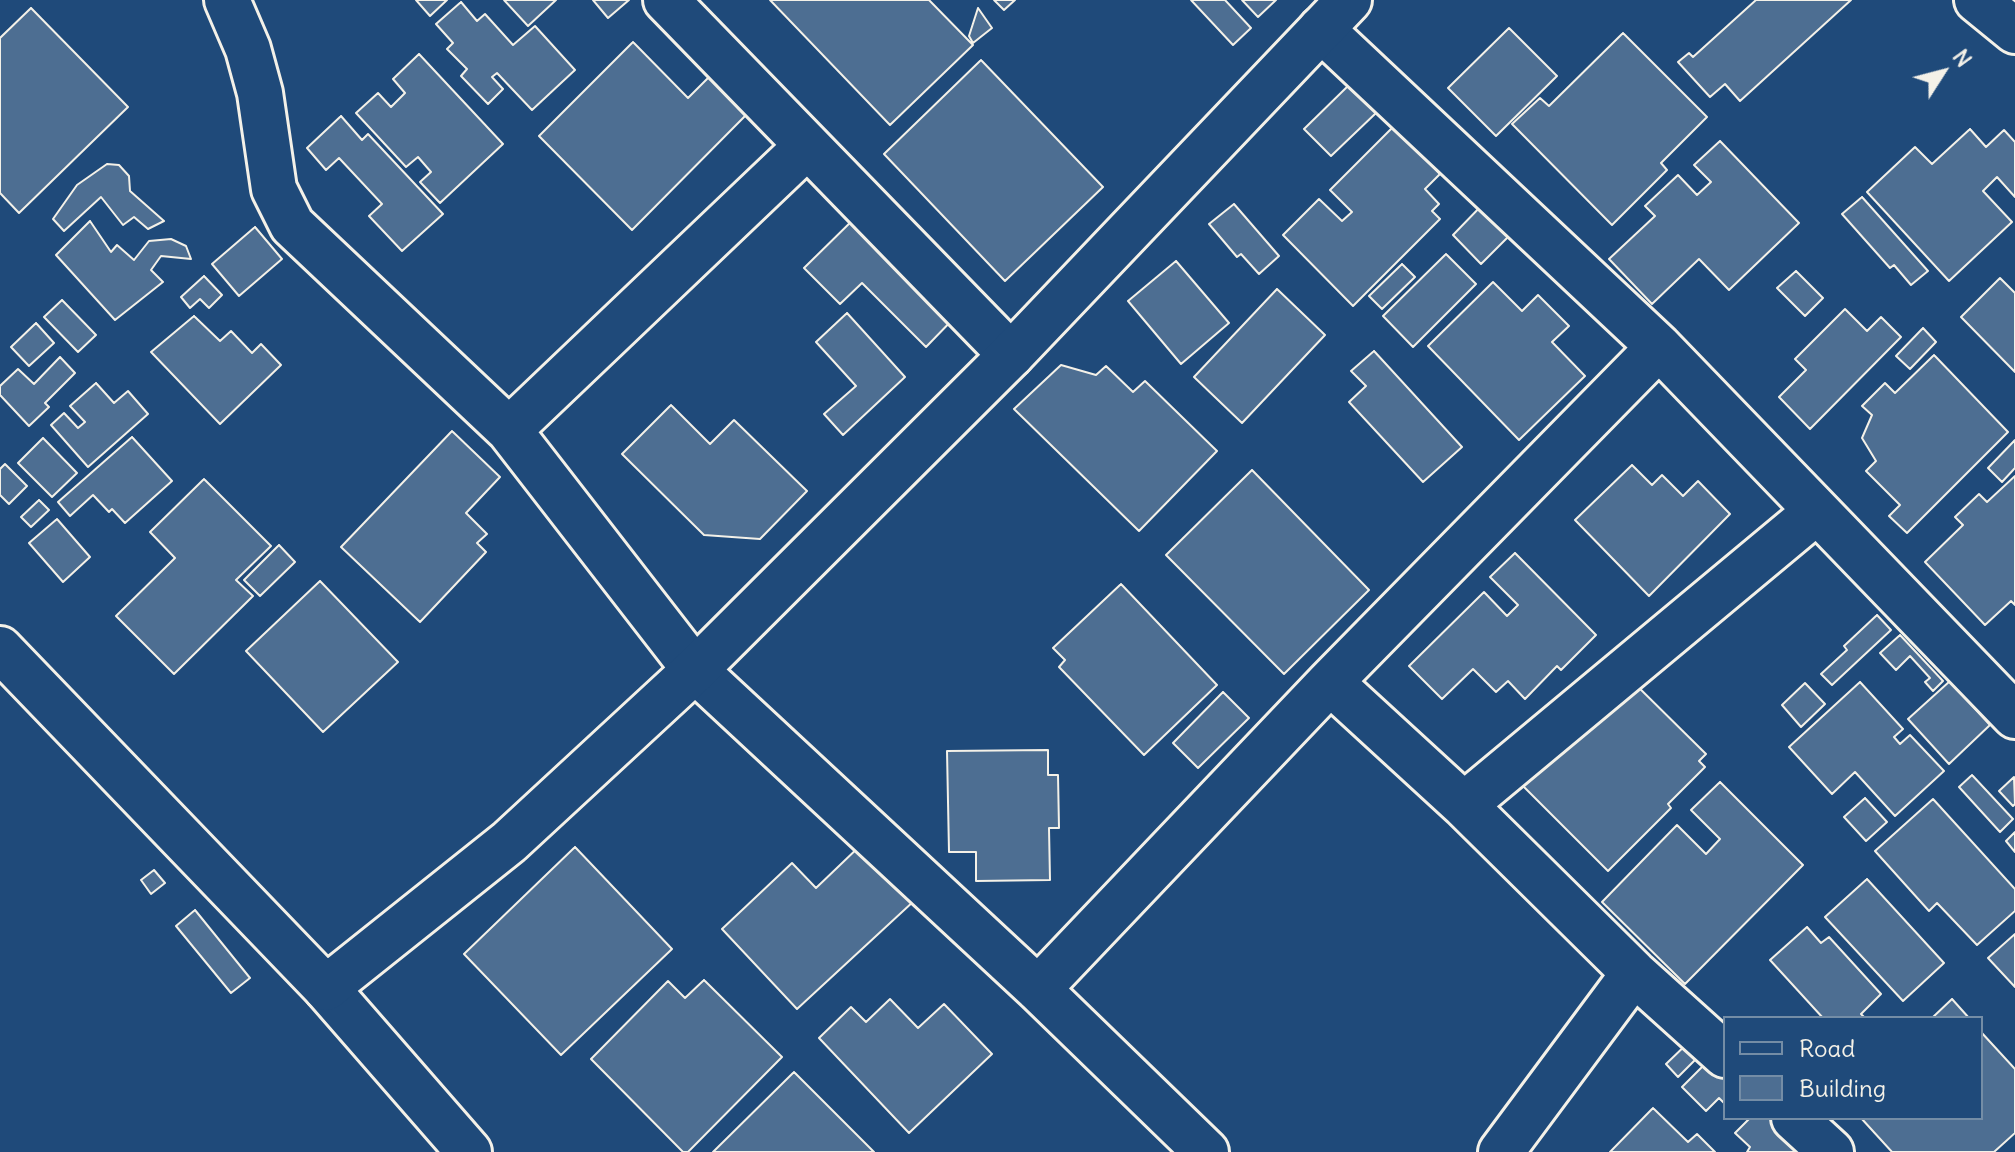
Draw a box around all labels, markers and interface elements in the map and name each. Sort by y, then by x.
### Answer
north arrow [1903,32,1983,112]
text: N [1947,44,1978,72]
legend [1723,1016,1983,1120]
text: Road [1799,1033,1855,1063]
text: Building [1799,1073,1886,1103]

